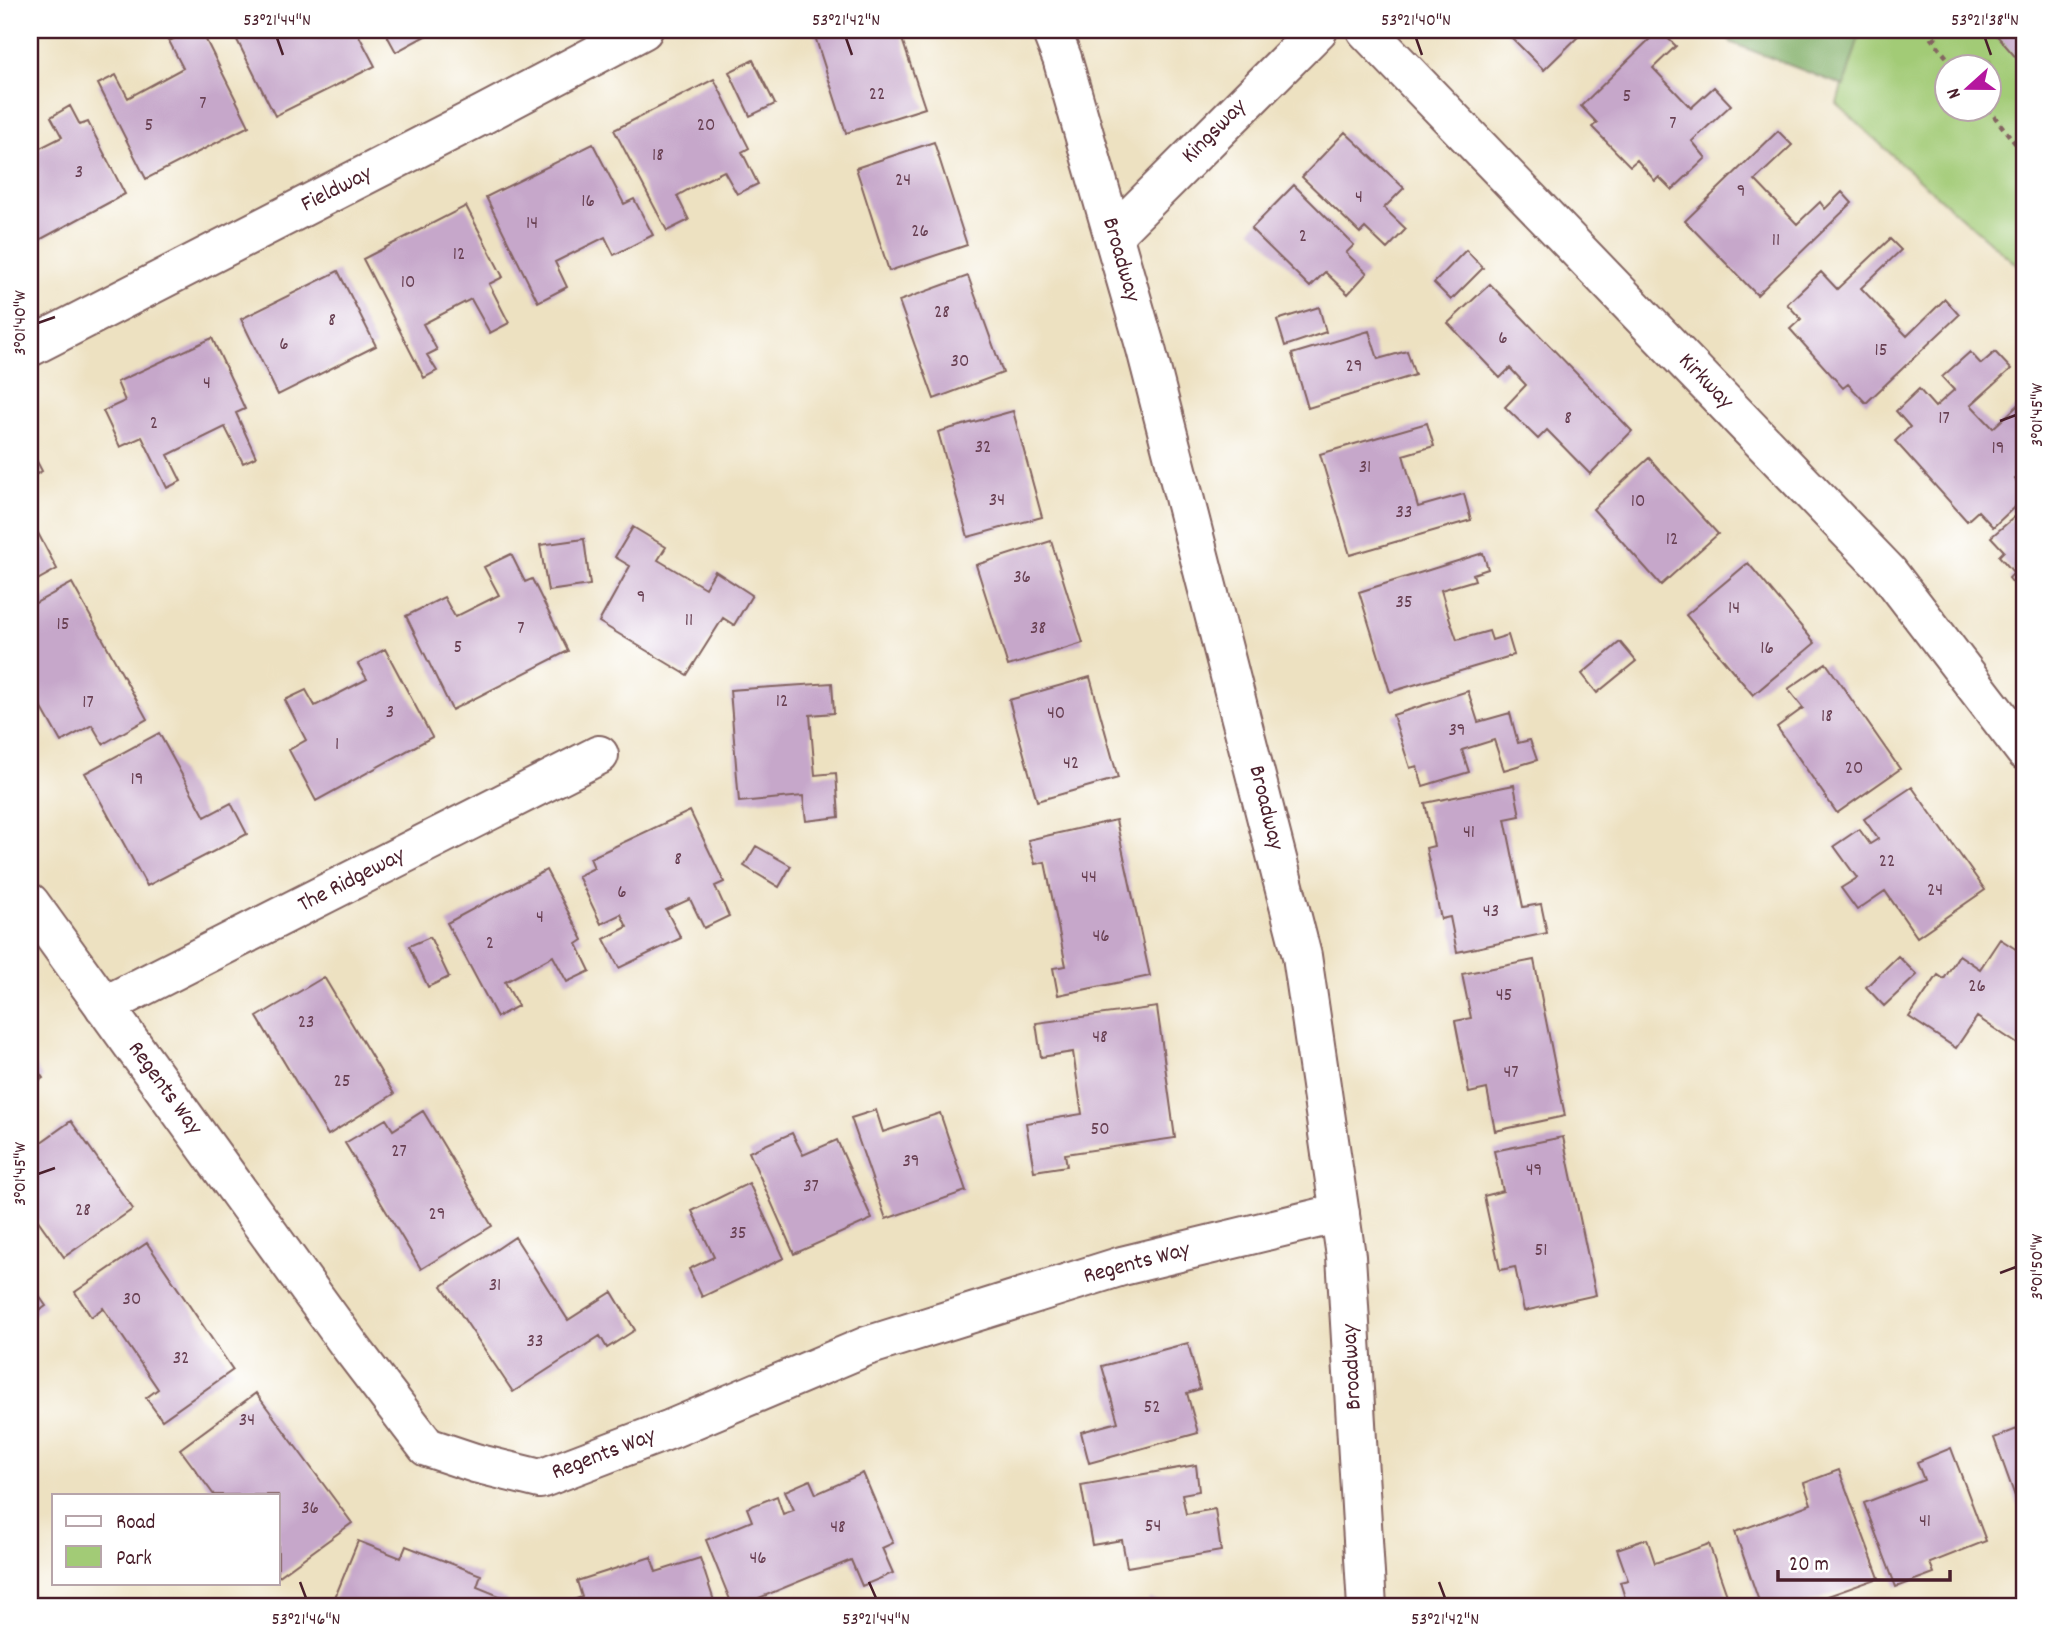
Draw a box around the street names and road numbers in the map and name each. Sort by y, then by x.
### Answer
street label: Kingsway [1175,92,1255,172]
street label: Fieldway [296,158,379,222]
street label: Broadway [1092,214,1148,307]
street label: Kirkway [1670,346,1741,418]
street label: Broadway [1239,762,1292,854]
street label: The Ridgeway [293,840,412,922]
street label: Regents Way [119,1035,210,1143]
street label: Regents Way [1080,1234,1195,1294]
street label: Broadway [1334,1322,1372,1411]
street label: Regents Way [547,1420,661,1490]

